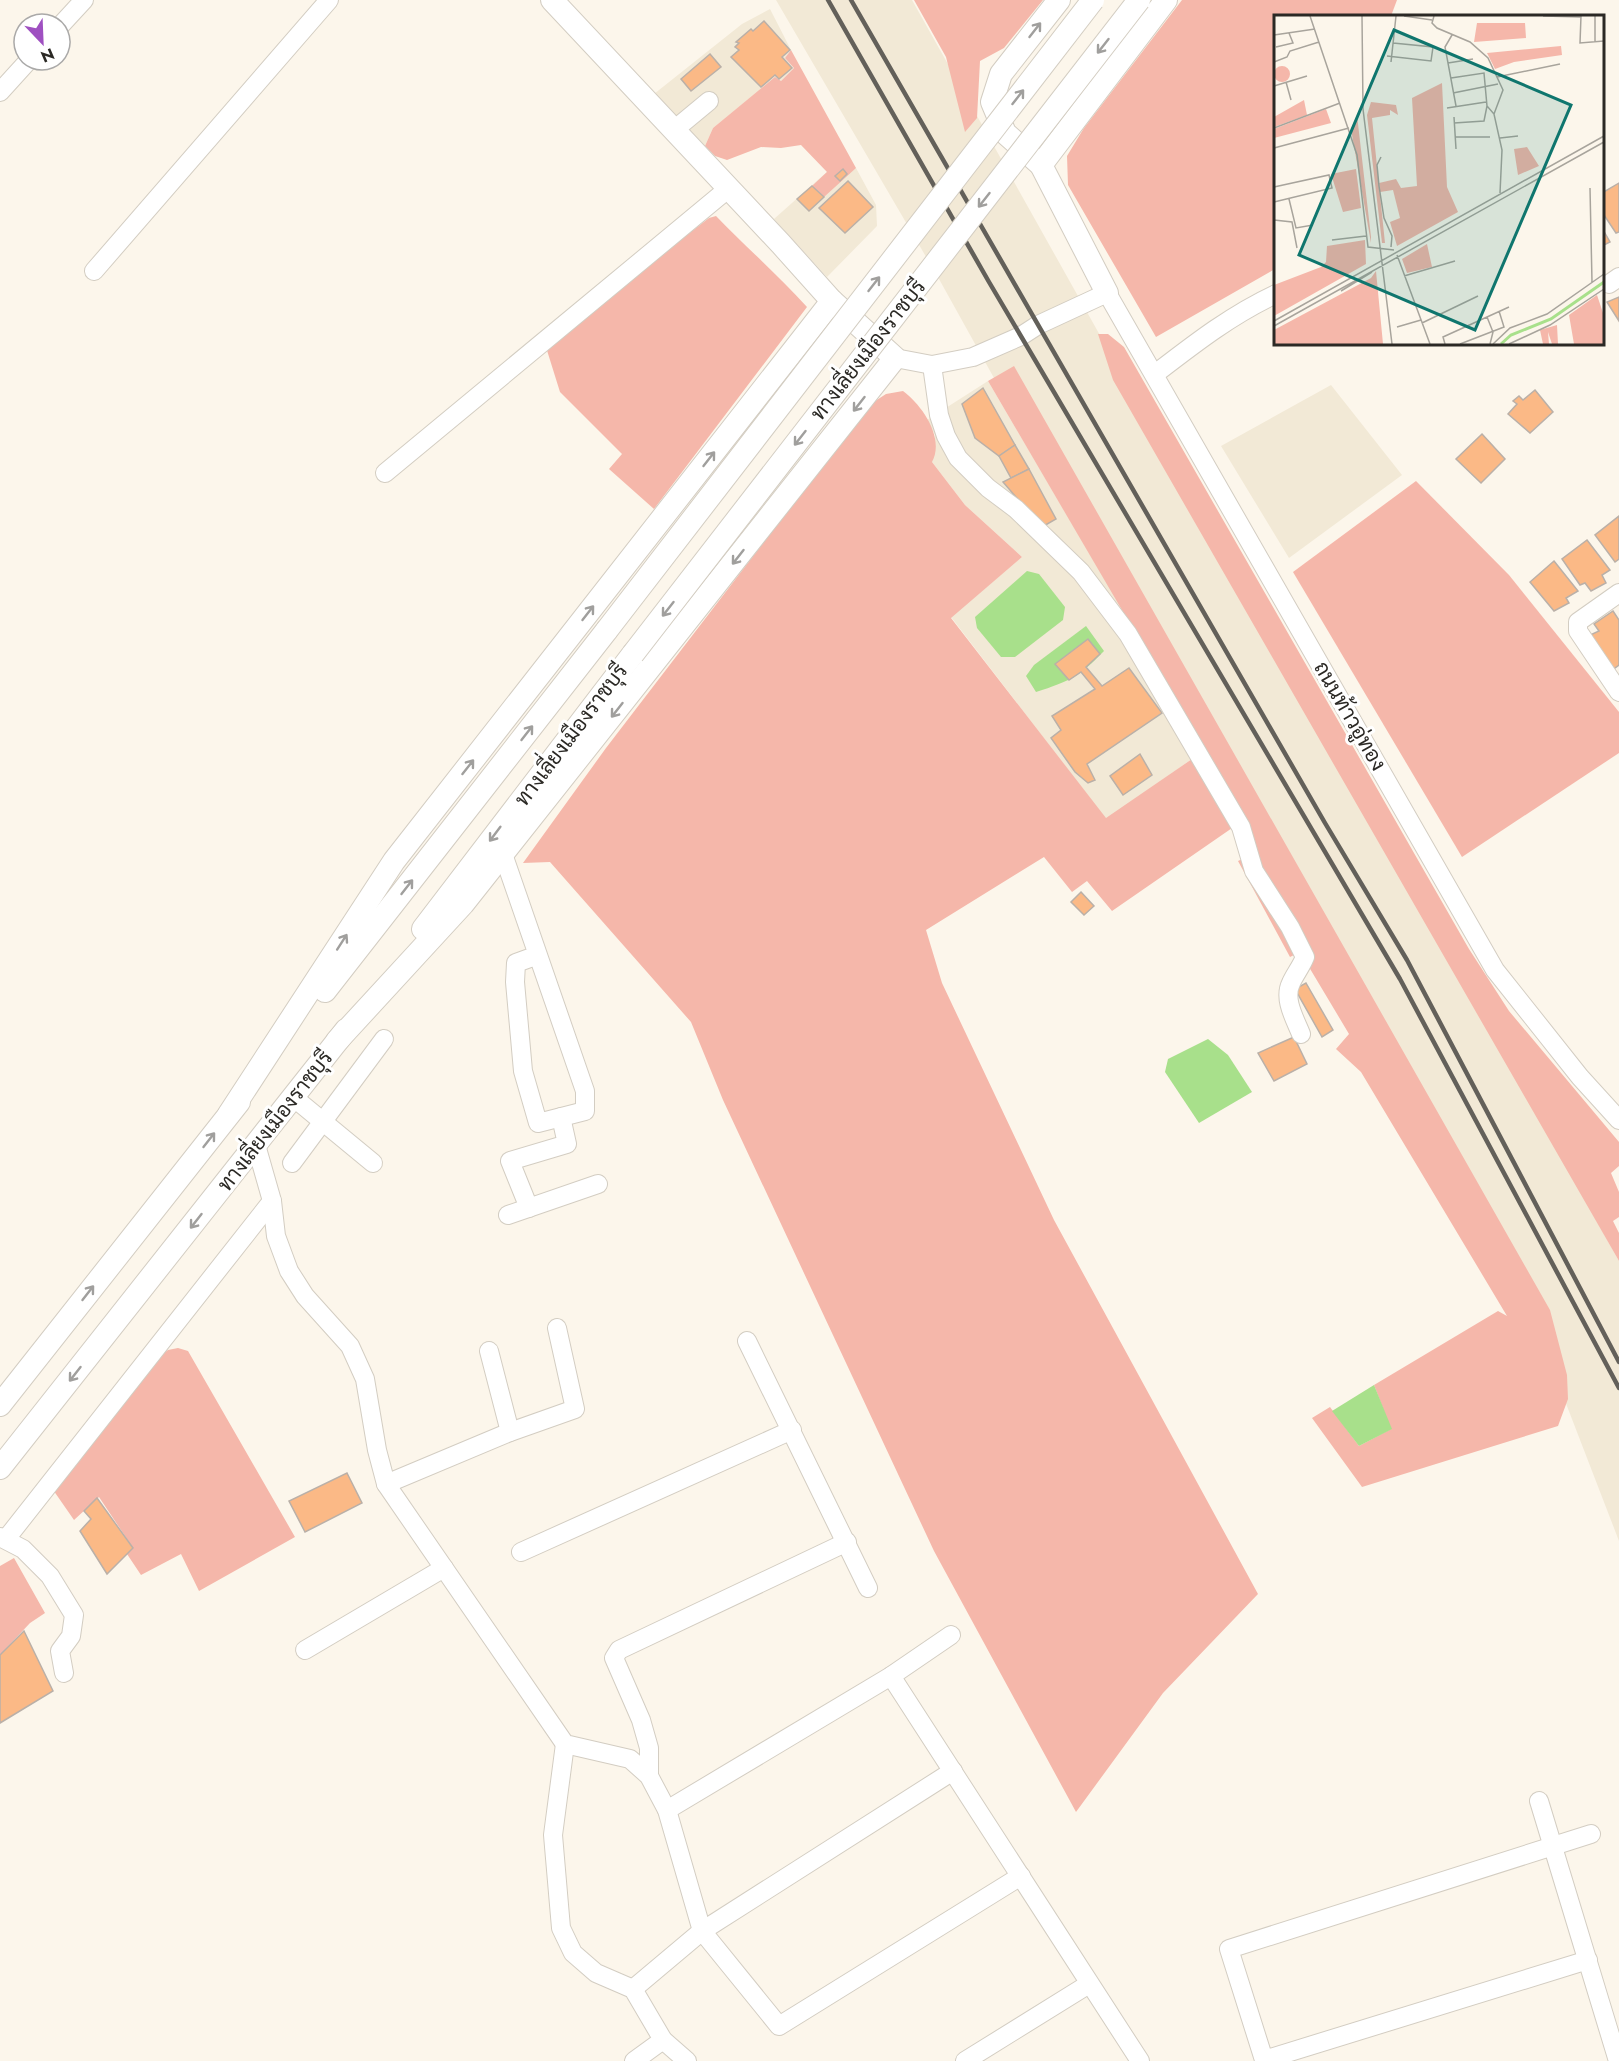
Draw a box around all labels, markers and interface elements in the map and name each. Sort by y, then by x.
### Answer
north arrow [12,12,72,72]
inset map [1274,15,1604,345]
one-way arrow [1029,23,1042,39]
one-way arrow [1097,38,1109,54]
text: N [37,42,58,68]
one-way arrow [1012,89,1025,105]
one-way arrow [977,192,990,208]
street label: ทางเลี่ยงเมืองราชบุรี [799,270,933,427]
one-way arrow [867,277,880,293]
one-way arrow [853,395,866,411]
one-way arrow [794,429,806,445]
one-way arrow [702,452,715,468]
one-way arrow [732,548,745,564]
one-way arrow [661,600,674,616]
one-way arrow [582,605,595,621]
street label: ทางเลี่ยงเมืองราชบุรี [503,654,635,813]
street label: ถนนท้าวอู่ทอง [1307,656,1393,776]
one-way arrow [611,701,624,717]
one-way arrow [520,726,533,742]
one-way arrow [462,759,475,775]
one-way arrow [489,826,502,842]
one-way arrow [400,879,413,895]
one-way arrow [336,934,348,950]
street label: ทางเลี่ยงเมืองราชบุรี [206,1041,340,1198]
one-way arrow [202,1132,215,1148]
one-way arrow [189,1212,202,1228]
one-way arrow [82,1285,95,1301]
one-way arrow [68,1365,81,1381]

